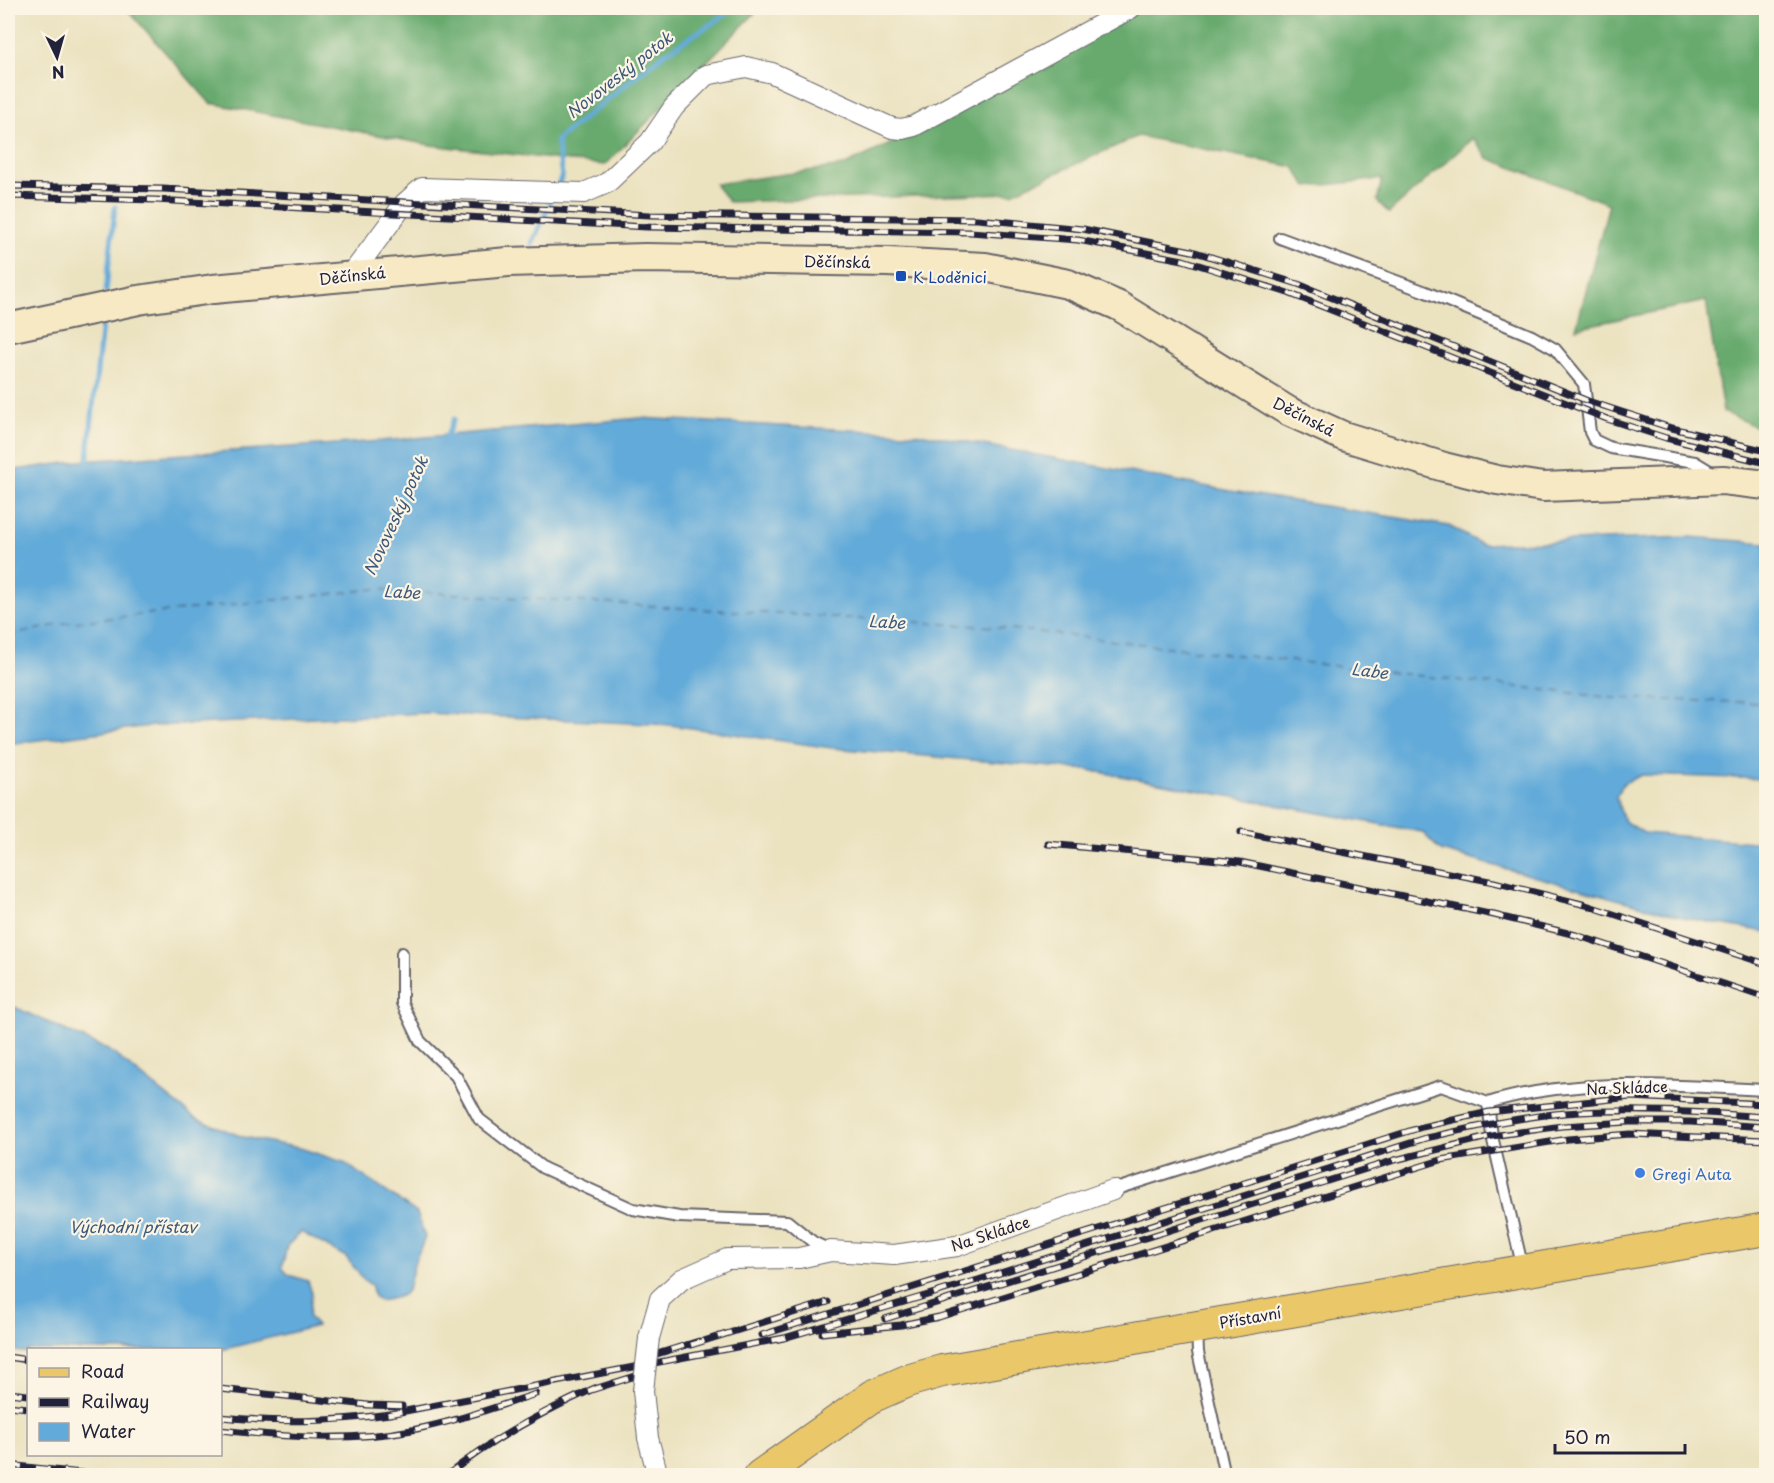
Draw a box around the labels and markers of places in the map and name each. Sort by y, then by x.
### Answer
place label: K Loděnici [913,265,987,288]
marker: K Loděnici [894,269,908,283]
place label: Gregi Auta [1652,1162,1732,1185]
marker: Gregi Auta [1633,1166,1647,1180]

